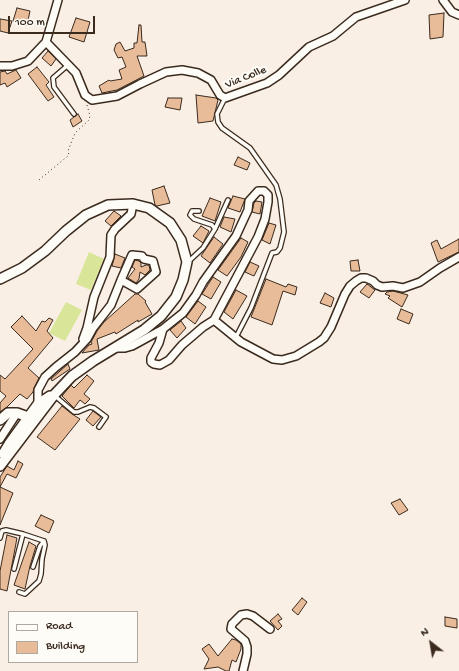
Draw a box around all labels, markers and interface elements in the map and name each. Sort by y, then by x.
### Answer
scale bar [10,8,97,34]
text: 100 m [15,16,45,30]
street label: Via Colle [223,63,269,93]
legend [8,611,138,663]
text: Road [46,620,72,634]
north arrow [411,623,451,663]
text: N [419,626,431,640]
text: Building [46,640,85,654]

